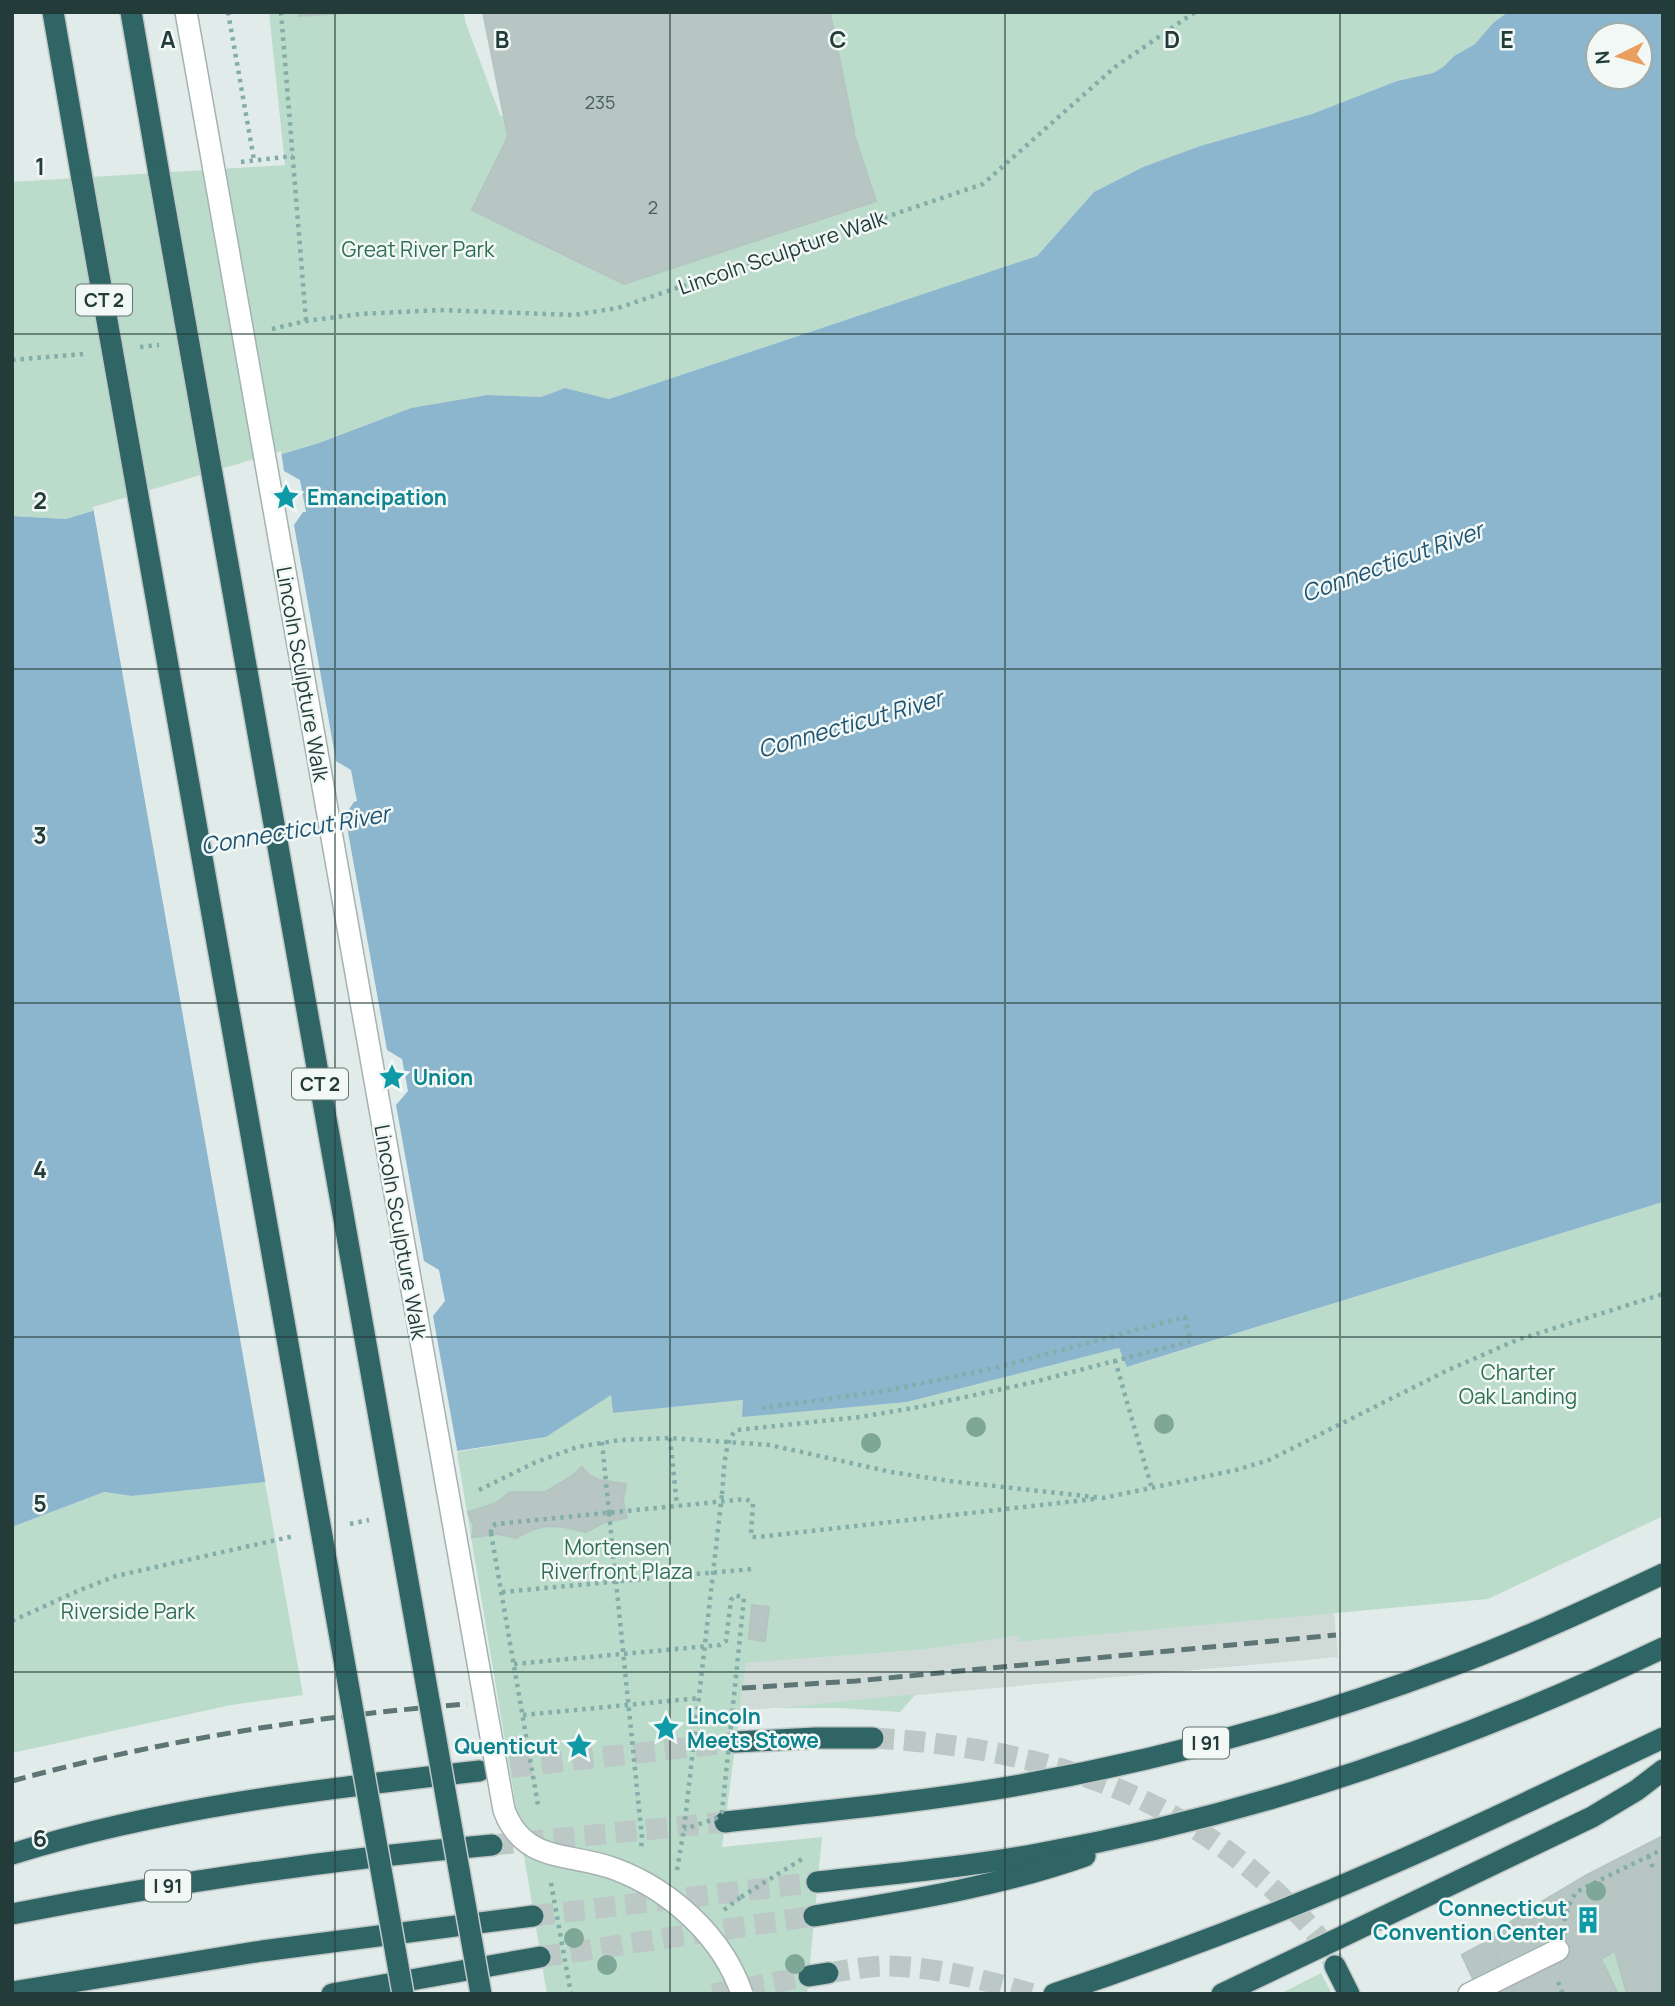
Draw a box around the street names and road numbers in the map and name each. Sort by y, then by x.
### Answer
street label: Lincoln Sculpture Walk [674,203,890,301]
road number: CT 2 [76,284,132,316]
street label: Lincoln Sculpture Walk [270,564,336,784]
road number: CT 2 [292,1068,348,1100]
street label: Lincoln Sculpture Walk [368,1122,434,1342]
road number: I 91 [1183,1728,1229,1758]
road number: I 91 [145,1870,191,1902]

